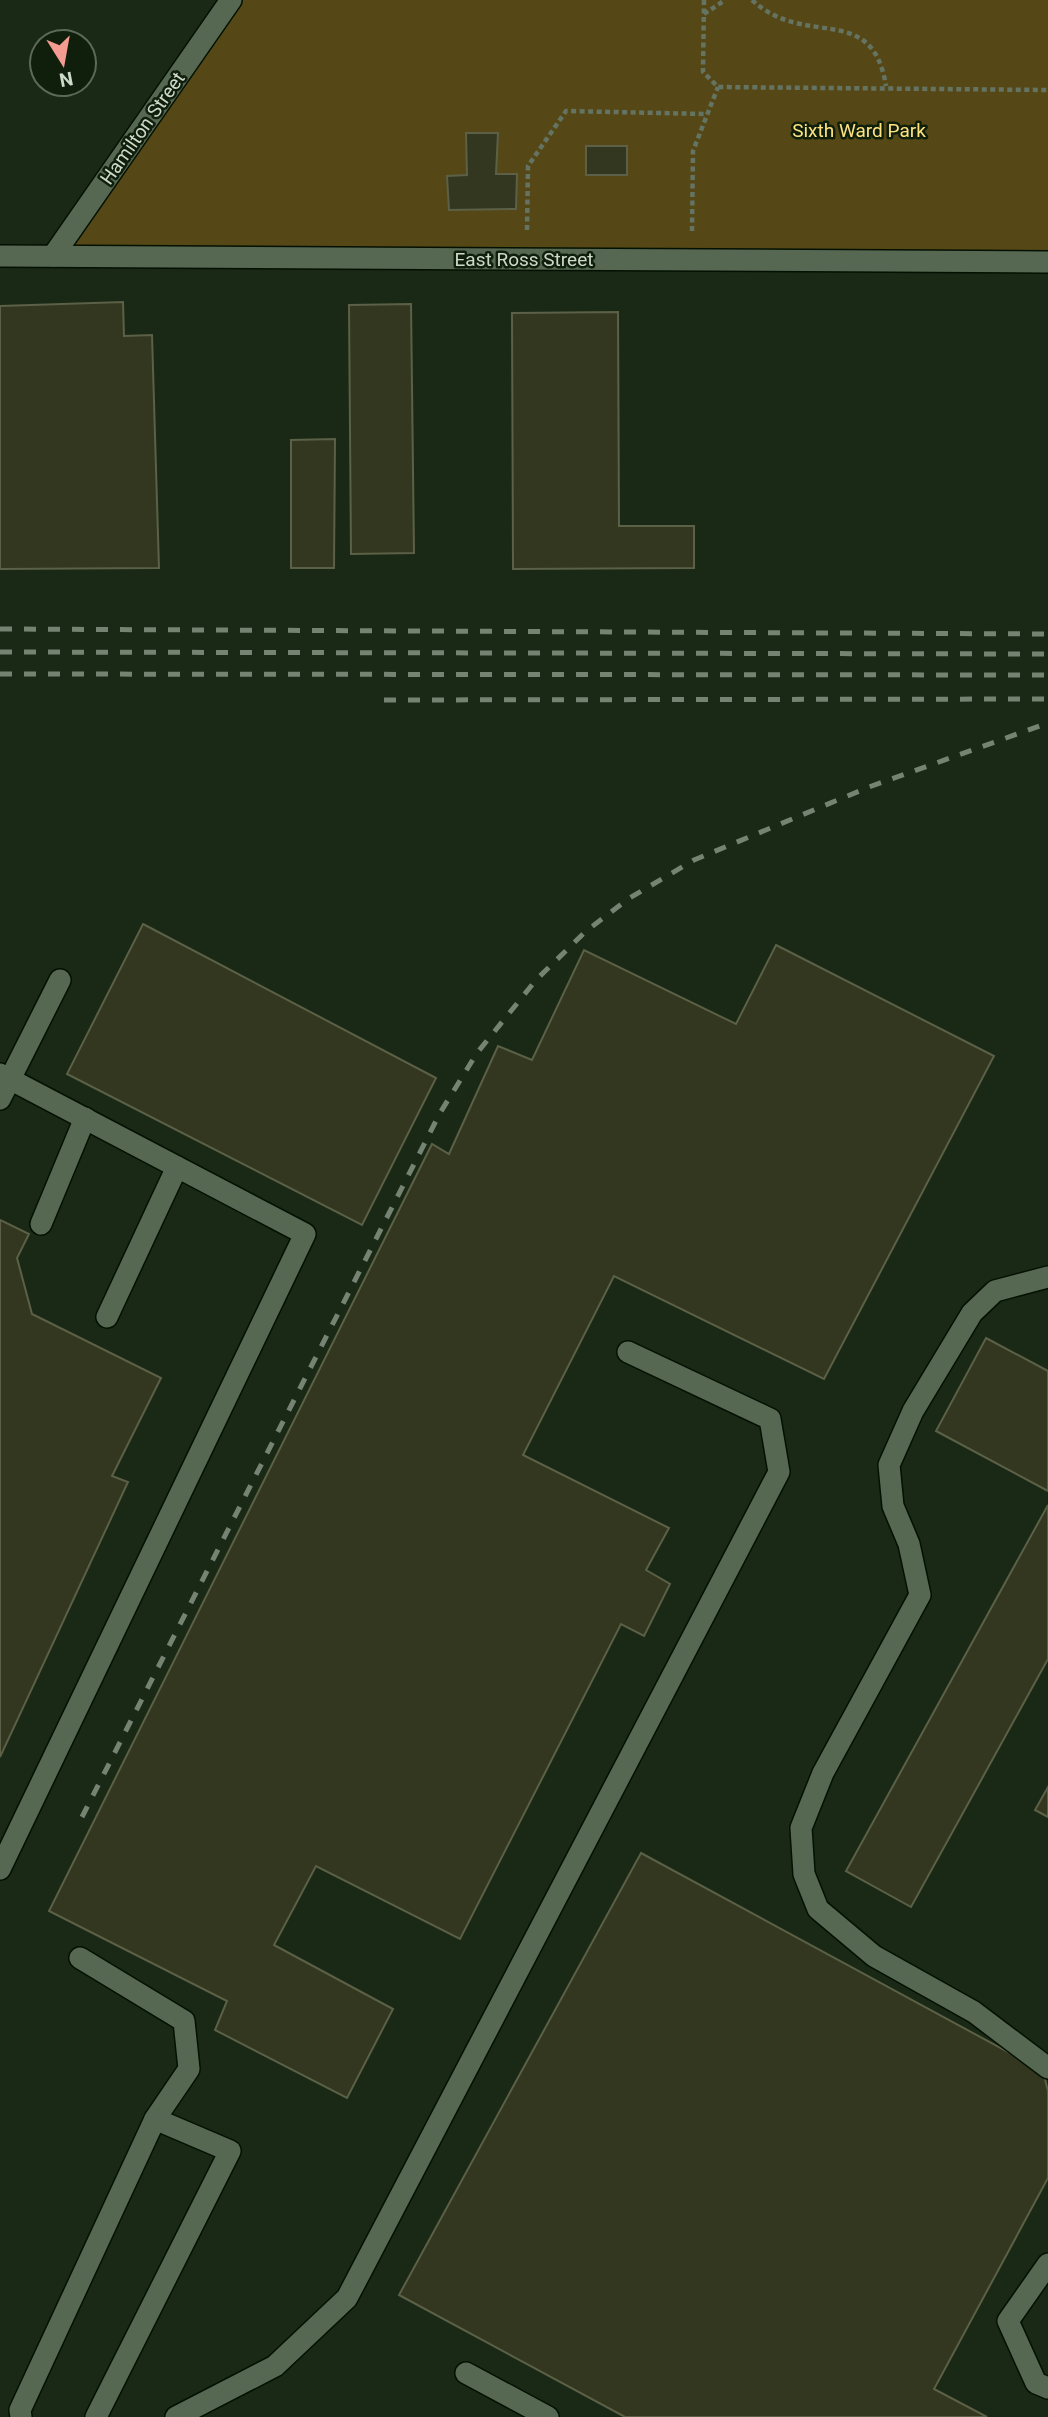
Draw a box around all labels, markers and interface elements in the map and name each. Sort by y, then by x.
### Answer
north arrow [28,28,98,98]
text: N [57,67,75,92]
street label: Hamilton Street [95,68,190,189]
park label: Sixth Ward Park [792,119,926,142]
street label: East Ross Street [455,248,593,271]

